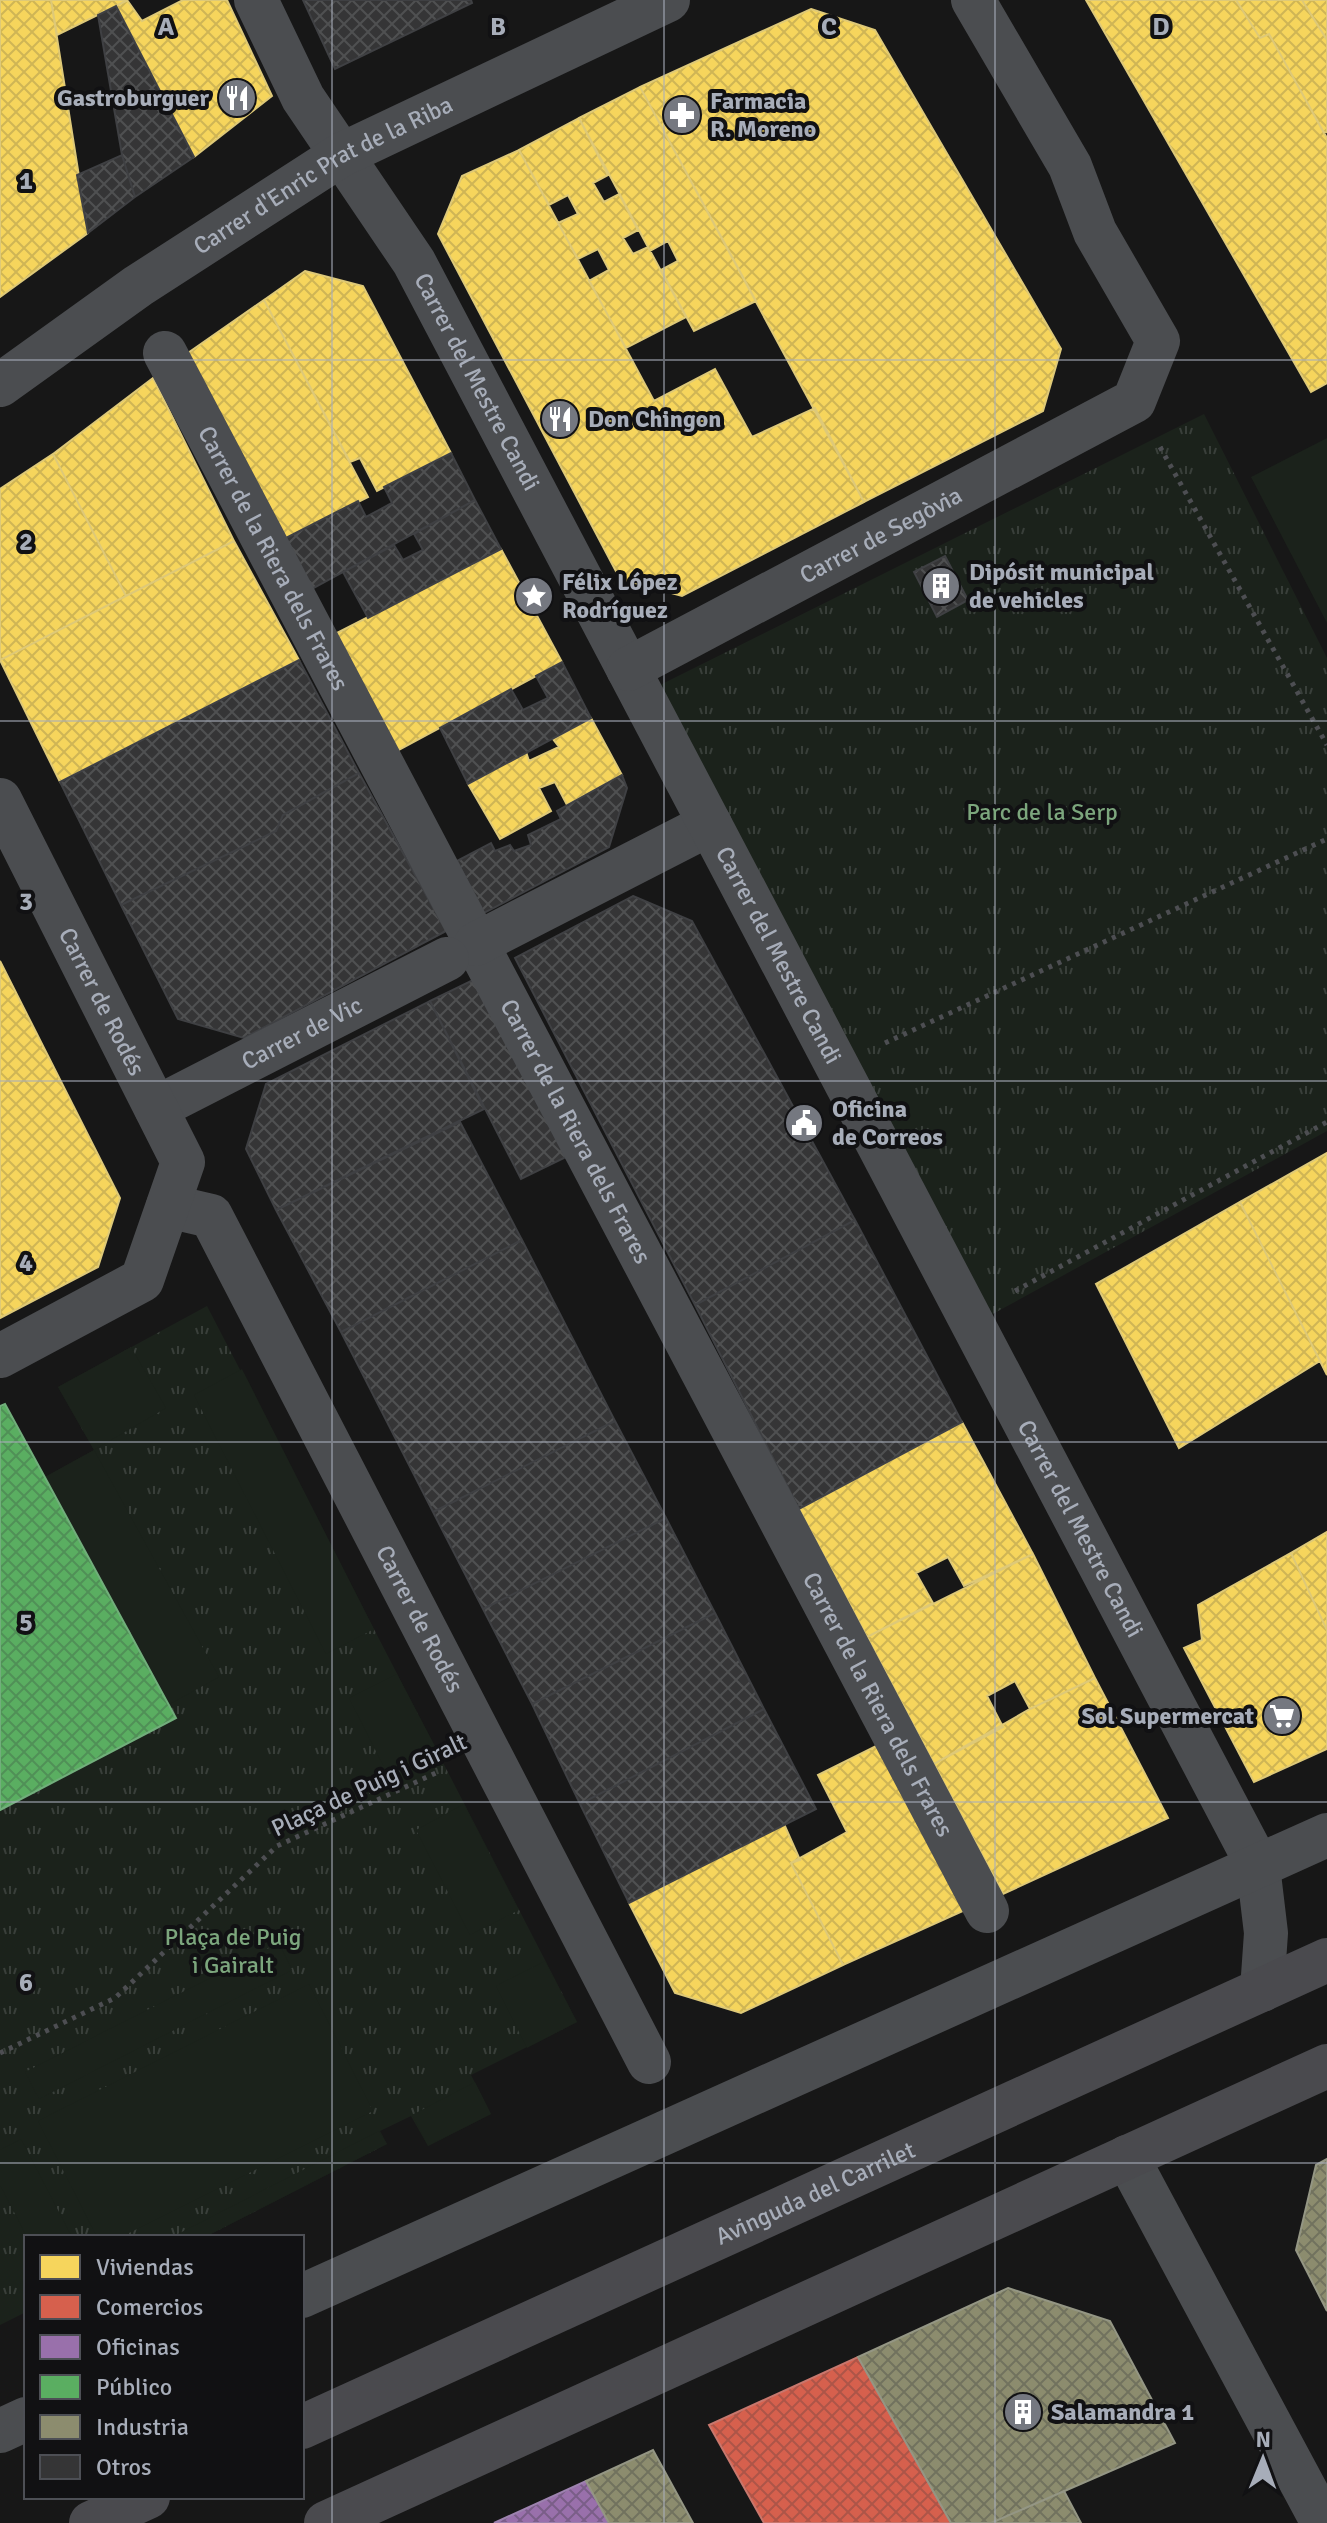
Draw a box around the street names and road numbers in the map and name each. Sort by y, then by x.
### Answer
street label: Carrer d'Enric Prat de la Riba [188,89,458,261]
street label: Carrer del Mestre Candi [407,268,547,496]
street label: Carrer de la Riera dels Frares [191,421,355,696]
street label: Carrer de Segòvia [794,480,967,590]
street label: Carrer del Mestre Candi [709,841,848,1069]
street label: Carrer de Rodés [52,923,152,1081]
street label: Carrer de Vic [237,990,367,1077]
street label: Carrer de la Riera dels Frares [494,994,658,1269]
street label: Carrer del Mestre Candi [1011,1415,1150,1643]
street label: Carrer de Rodés [369,1540,470,1698]
street label: Carrer de la Riera dels Frares [796,1567,960,1842]
street label: Plaça de Puig i Giralt [267,1727,471,1843]
street label: Avinguda del Carrilet [711,2135,920,2252]

